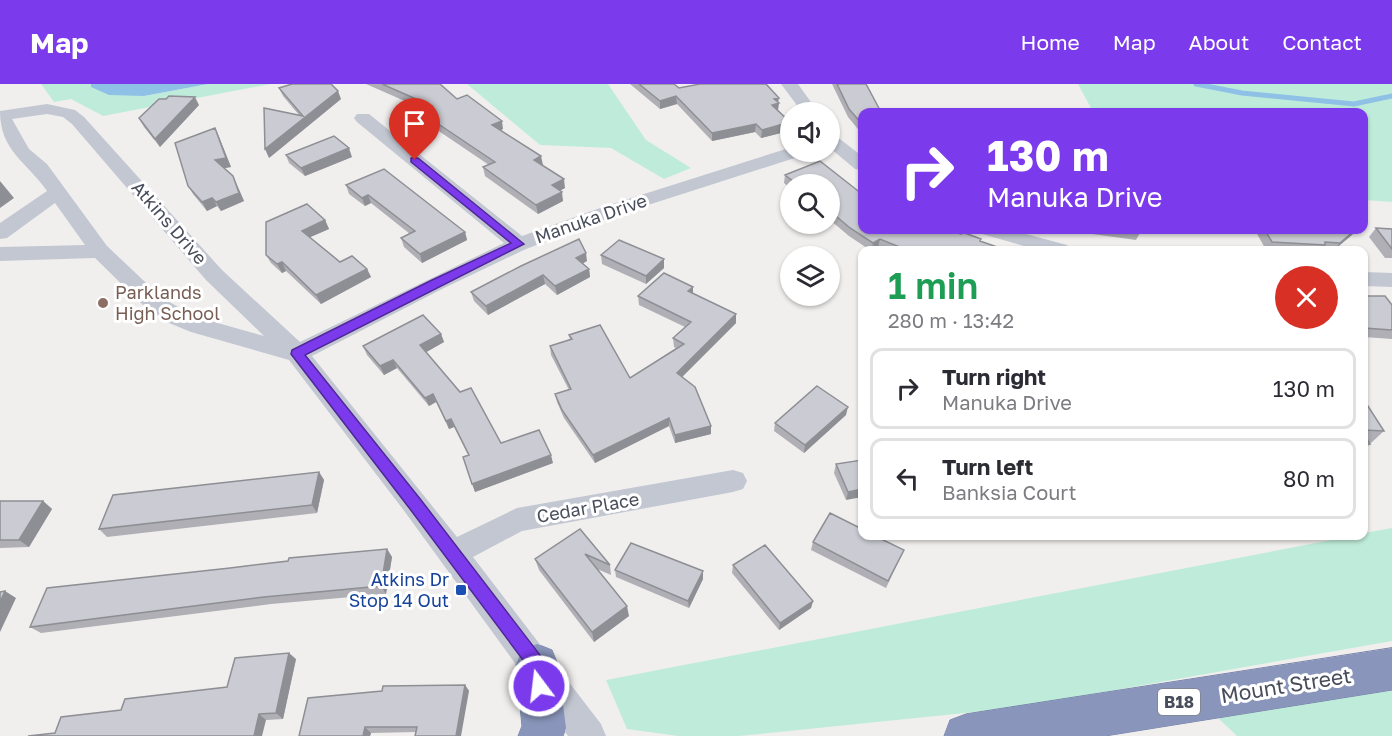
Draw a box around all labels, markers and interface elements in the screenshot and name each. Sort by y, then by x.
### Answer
text: Map [30,26,88,59]
text: Home [1020,29,1080,55]
text: Map [1113,29,1156,55]
text: About [1189,29,1249,55]
text: Contact [1282,29,1362,55]
pin [389,98,440,160]
map controls [780,102,840,306]
button: sound [780,102,840,162]
icon: arrive [398,107,431,140]
text: 130 m [987,130,1109,180]
icon: right [888,132,966,210]
button: search [780,174,840,234]
street label: Atkins Drive [128,176,212,269]
text: Manuka Drive [987,181,1162,213]
street label: Manuka Drive [532,189,650,247]
button: layers [780,246,840,306]
text: 1 min [888,264,978,307]
button: close [1275,266,1338,329]
place label: Parklands High School [115,281,220,324]
marker: Parklands High School [96,296,110,310]
text: 280 m · 13:42 [888,308,1014,332]
text: Turn right [942,363,1046,390]
icon: right [891,372,924,405]
text: 130 m [1273,375,1335,402]
text: Manuka Drive [942,390,1072,414]
text: Turn left [942,453,1033,480]
icon: left [891,462,924,495]
text: 80 m [1283,465,1335,492]
text: Banksia Court [942,480,1076,504]
street label: Cedar Place [535,487,641,527]
place label: Atkins Dr Stop 14 Out [349,568,449,611]
marker: Atkins Dr Stop 14 Out [454,583,468,597]
position arrow [507,654,571,718]
street label: Mount Street [1219,662,1353,708]
road number: B18 [1158,689,1200,715]

